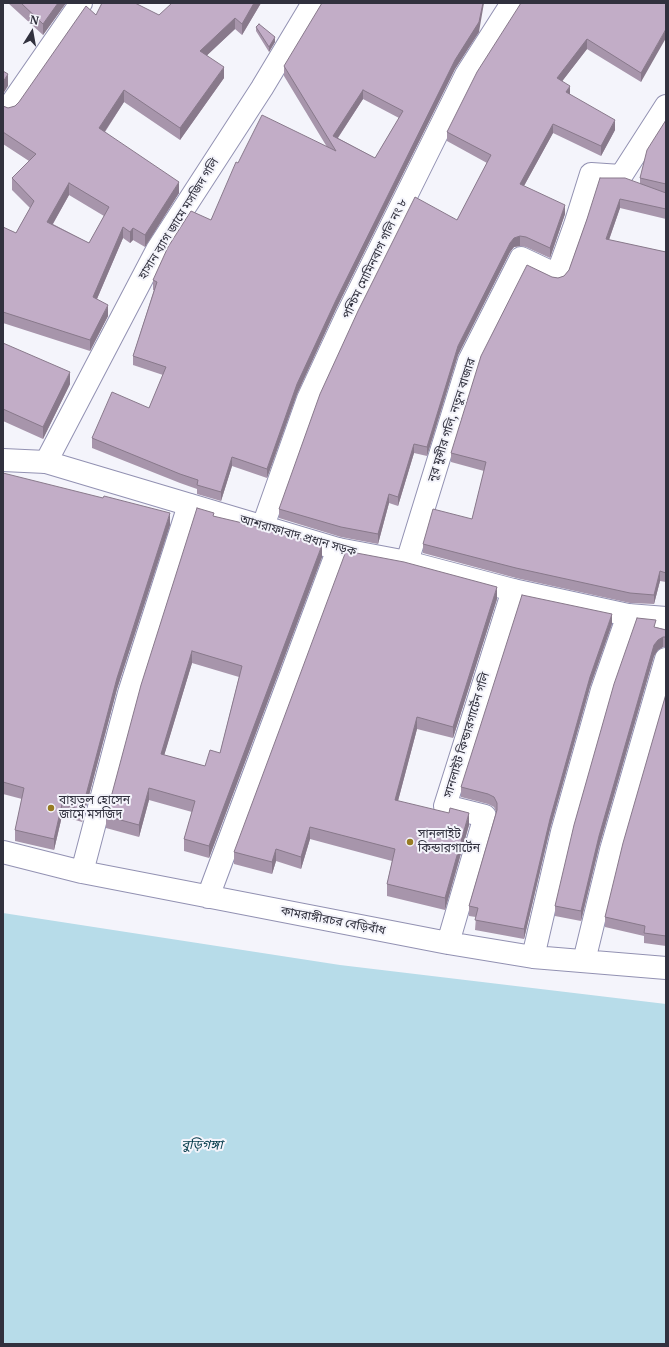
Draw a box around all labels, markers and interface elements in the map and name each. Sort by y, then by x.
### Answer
north arrow [12,12,52,52]
text: N [29,13,40,28]
street label: হাসান ব্যাগ জামে মসজিদ গলি [136,156,222,282]
street label: পশ্চিম মোমিনবাগ গলি নং ৮ [340,197,410,321]
street label: নূর মুন্সীর গলি, নতুন বাজার [425,356,479,484]
street label: আশরাফাবাদ প্রধান সড়ক [238,512,358,560]
street label: সানলাইট কিন্ডারগার্টেন গলি [441,671,493,799]
place label: বায়তুল হোসেন জামে মসজিদ [59,794,130,822]
marker: বায়তুল হোসেন জামে মসজিদ [46,803,56,813]
place label: সানলাইট কিন্ডারগার্টেন [418,828,480,856]
marker: সানলাইট কিন্ডারগার্টেন [405,837,415,847]
street label: কামরাঙ্গীরচর বেড়িবাঁধ [279,904,387,938]
water label: বুড়িগঙ্গা [181,1137,223,1153]

